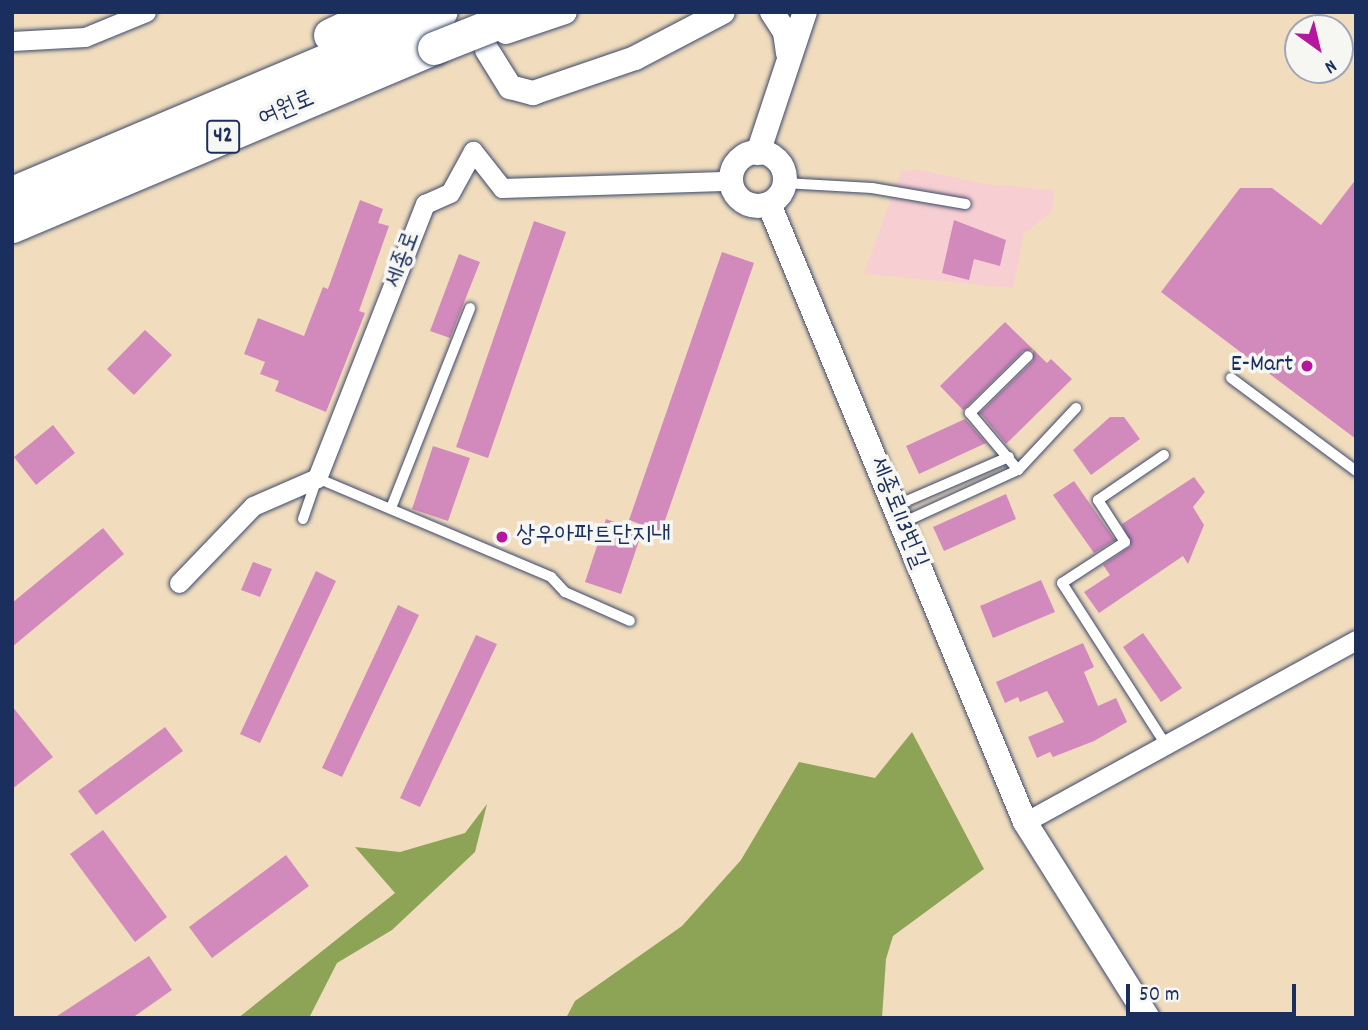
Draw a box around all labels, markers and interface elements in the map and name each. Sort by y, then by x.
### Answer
north arrow [1284,14,1354,84]
text: N [1318,51,1341,79]
street label: 여원로 [255,85,319,135]
road number: 42 [206,118,241,156]
street label: 세종로 [381,228,427,292]
place label: E-Mart [1231,352,1293,380]
marker: E-Mart [1299,358,1315,374]
street label: 세종로113번길 [862,453,932,573]
place label: 상우아파트단지내 [516,523,670,551]
marker: 상우아파트단지내 [494,529,510,545]
scale bar [1130,970,1300,1014]
text: 50 m [1139,981,1179,1011]

